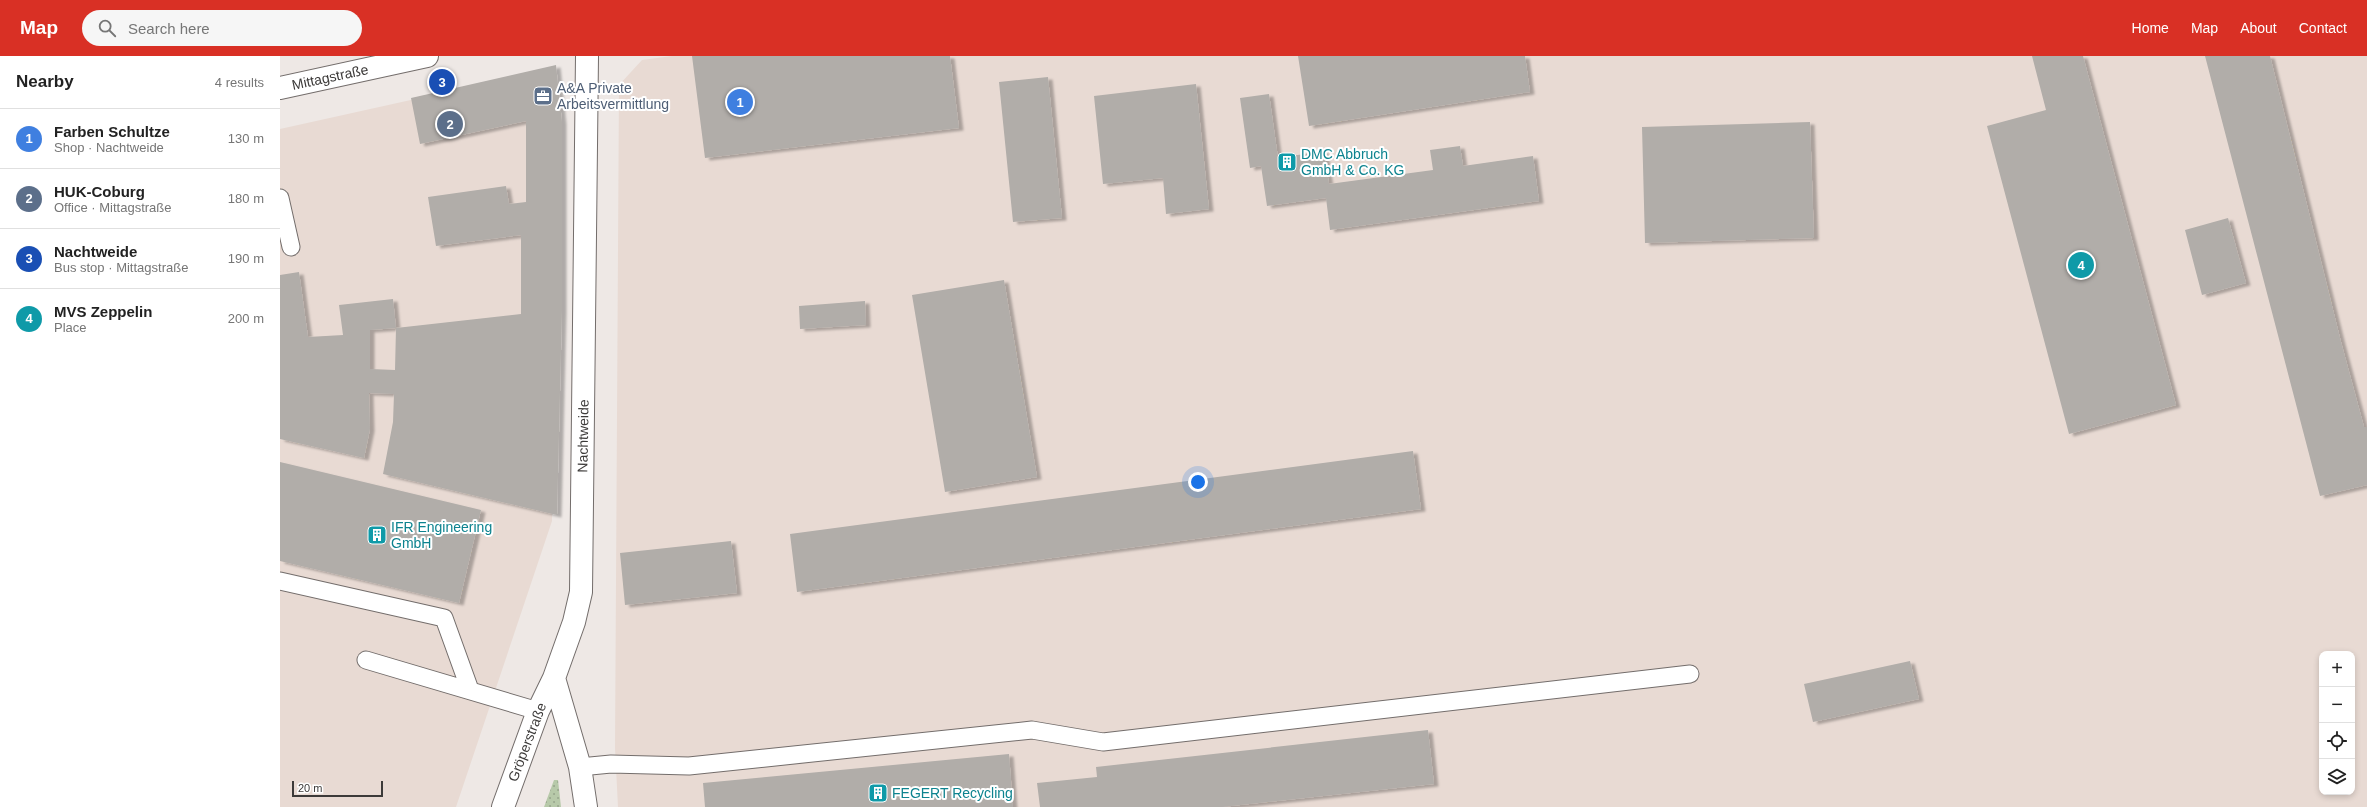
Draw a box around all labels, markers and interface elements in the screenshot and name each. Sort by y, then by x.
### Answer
search box [82,10,362,46]
text: Map [20,17,58,38]
icon: search [96,17,118,39]
text: Search here [128,20,210,37]
text: Home [2132,20,2169,36]
text: Map [2191,20,2218,36]
text: About [2240,20,2277,36]
text: Contact [2299,20,2347,36]
street label: Mittagstraße [290,61,370,93]
pin: 3 [429,67,455,97]
text: Nearby [16,72,74,91]
text: 4 results [215,75,264,90]
place label: A&A Private Arbeitsvermittlung [557,80,669,112]
office icon: A&A Private Arbeitsvermittlung [532,85,554,107]
pin: 1 [727,87,753,117]
pin: 2 [437,109,463,139]
text: Farben Schultze [54,123,170,140]
text: 1 [25,131,33,146]
text: 130 m [228,131,264,146]
text: Shop · Nachtweide [54,140,164,155]
place label: DMC Abbruch GmbH & Co. KG [1301,146,1404,178]
building icon: DMC Abbruch GmbH & Co. KG [1276,151,1298,173]
text: HUK-Coburg [54,183,145,200]
text: 2 [25,191,33,206]
text: 180 m [228,191,264,206]
text: Office · Mittagstraße [54,200,172,215]
text: Nachtweide [54,243,137,260]
pin: 4 [2068,250,2094,280]
text: 3 [25,251,33,266]
text: 190 m [228,251,264,266]
text: Bus stop · Mittagstraße [54,260,188,275]
text: MVS Zeppelin [54,303,152,320]
text: 4 [25,311,33,326]
text: 200 m [228,311,264,326]
text: Place [54,320,87,335]
street label: Nachtweide [574,399,592,473]
your location [1188,472,1208,492]
place label: IFR Engineering GmbH [391,519,492,551]
building icon: IFR Engineering GmbH [366,524,388,546]
map controls [2319,651,2355,795]
button: + [2319,651,2355,687]
button: − [2319,687,2355,723]
street label: Gröperstraße [505,700,549,784]
button: locate [2319,723,2355,759]
button: layers [2319,759,2355,795]
scale bar [292,779,383,798]
text: 20 m [298,782,322,794]
building icon: FEGERT Recycling [867,782,889,804]
place label: FEGERT Recycling [892,785,1013,801]

